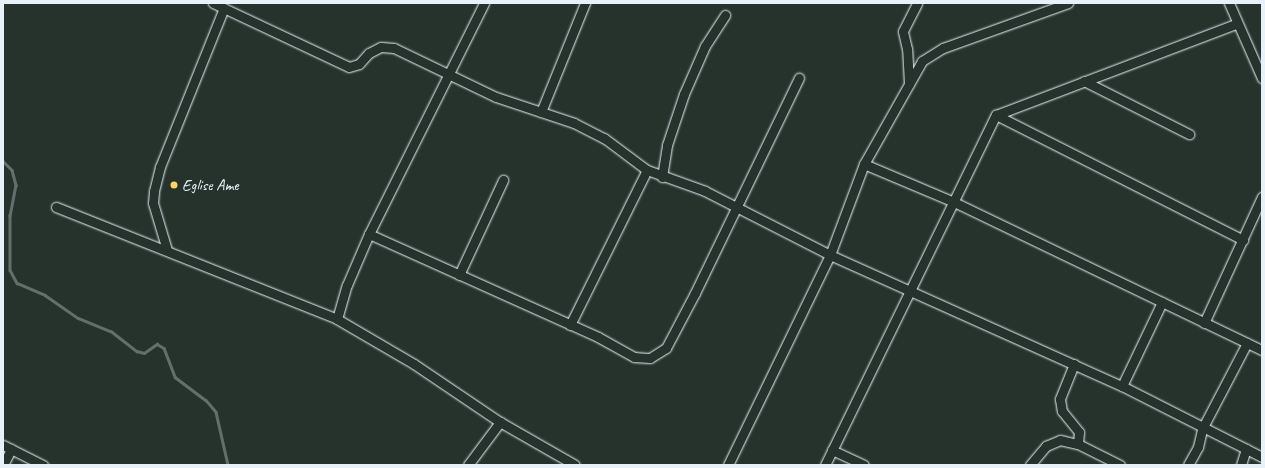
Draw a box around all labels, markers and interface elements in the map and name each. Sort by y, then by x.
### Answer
place label: Eglise Ame [182,175,239,195]
marker: Eglise Ame [169,180,179,190]

